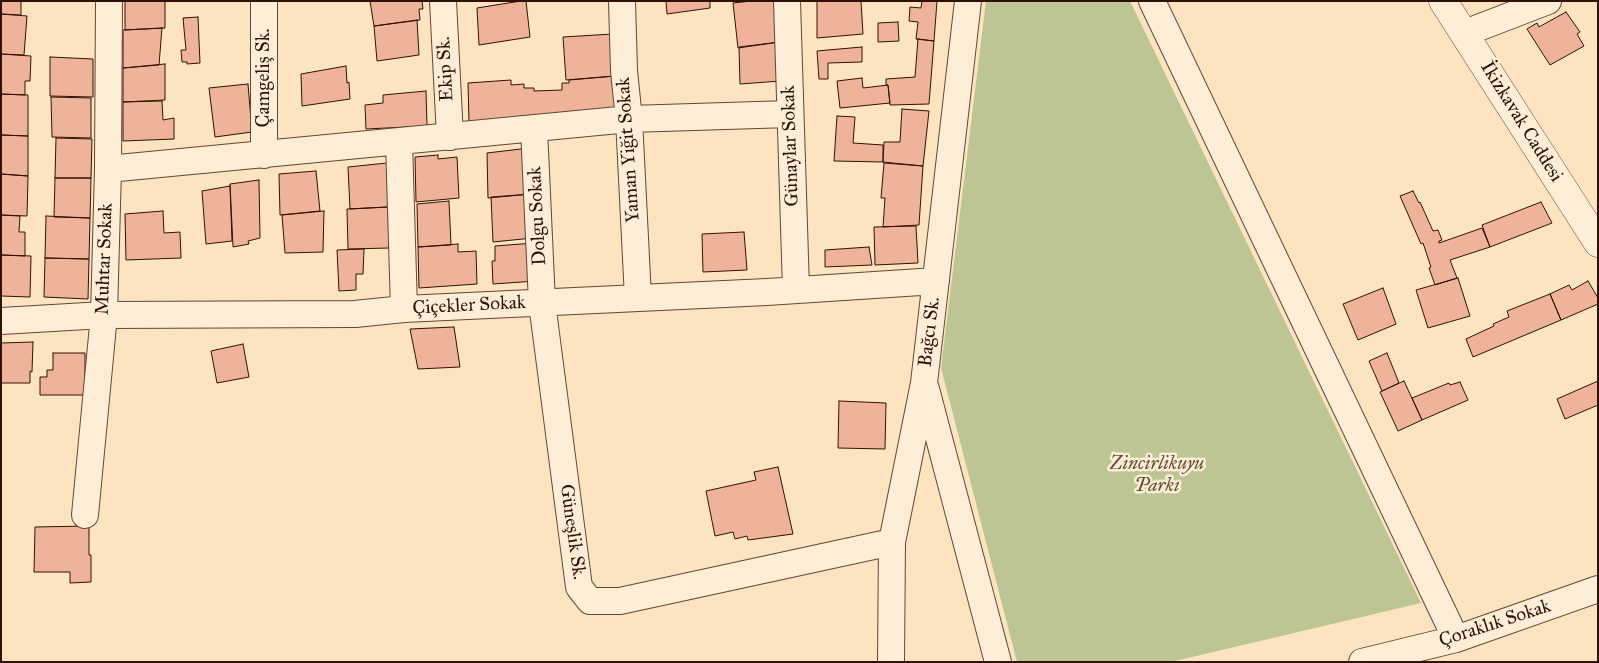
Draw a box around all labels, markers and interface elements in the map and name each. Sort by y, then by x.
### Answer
street label: Çamgeliş Sk. [253,29,275,127]
street label: Ekip Sk. [433,36,459,102]
street label: İkizkavak Caddesi [1475,58,1567,186]
street label: Yaman Yiğit Sokak [613,77,645,223]
street label: Günaylar Sokak [777,85,805,207]
street label: Dolgu Sokak [524,166,552,266]
street label: Muhtar Sokak [92,203,118,315]
street label: Çiçekler Sokak [412,292,526,320]
street label: Bağcı Sk. [914,296,946,368]
park label: Zincirlikuyu Parkı [1110,453,1204,497]
street label: Güneşlik Sk. [554,483,590,581]
street label: Çoraklık Sokak [1436,595,1554,653]

